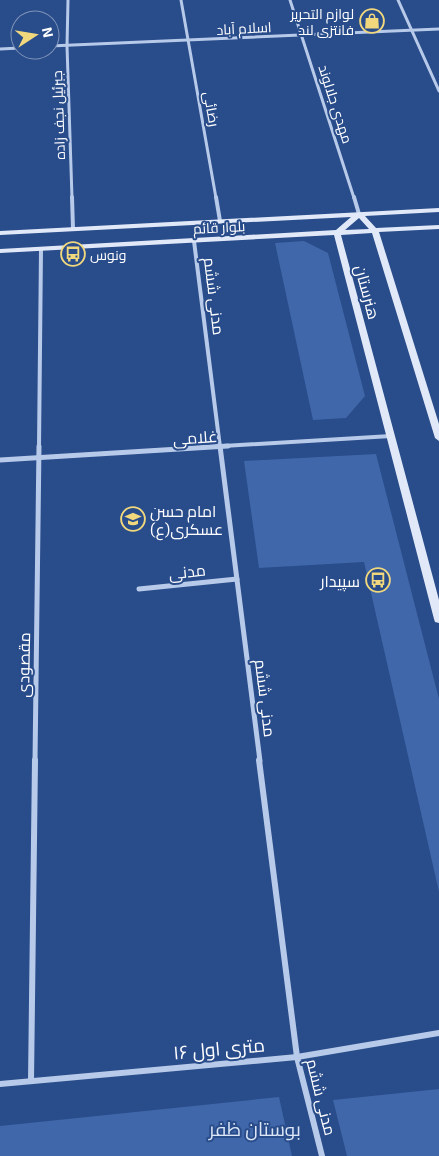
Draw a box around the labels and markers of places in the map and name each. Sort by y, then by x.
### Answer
place label: لوازم التحریر فانتزی لند [289,5,354,38]
shop icon: لوازم التحریر فانتزی لند [359,8,385,34]
bus stop icon: ونوس [60,241,86,267]
place label: ونوس [90,246,126,263]
place label: امام حسن عسکری(ع) [150,501,223,541]
school or university icon: امام حسن عسکری(ع) [120,506,146,532]
bus stop icon: سپیدار [365,567,391,593]
place label: سپیدار [319,571,360,592]

